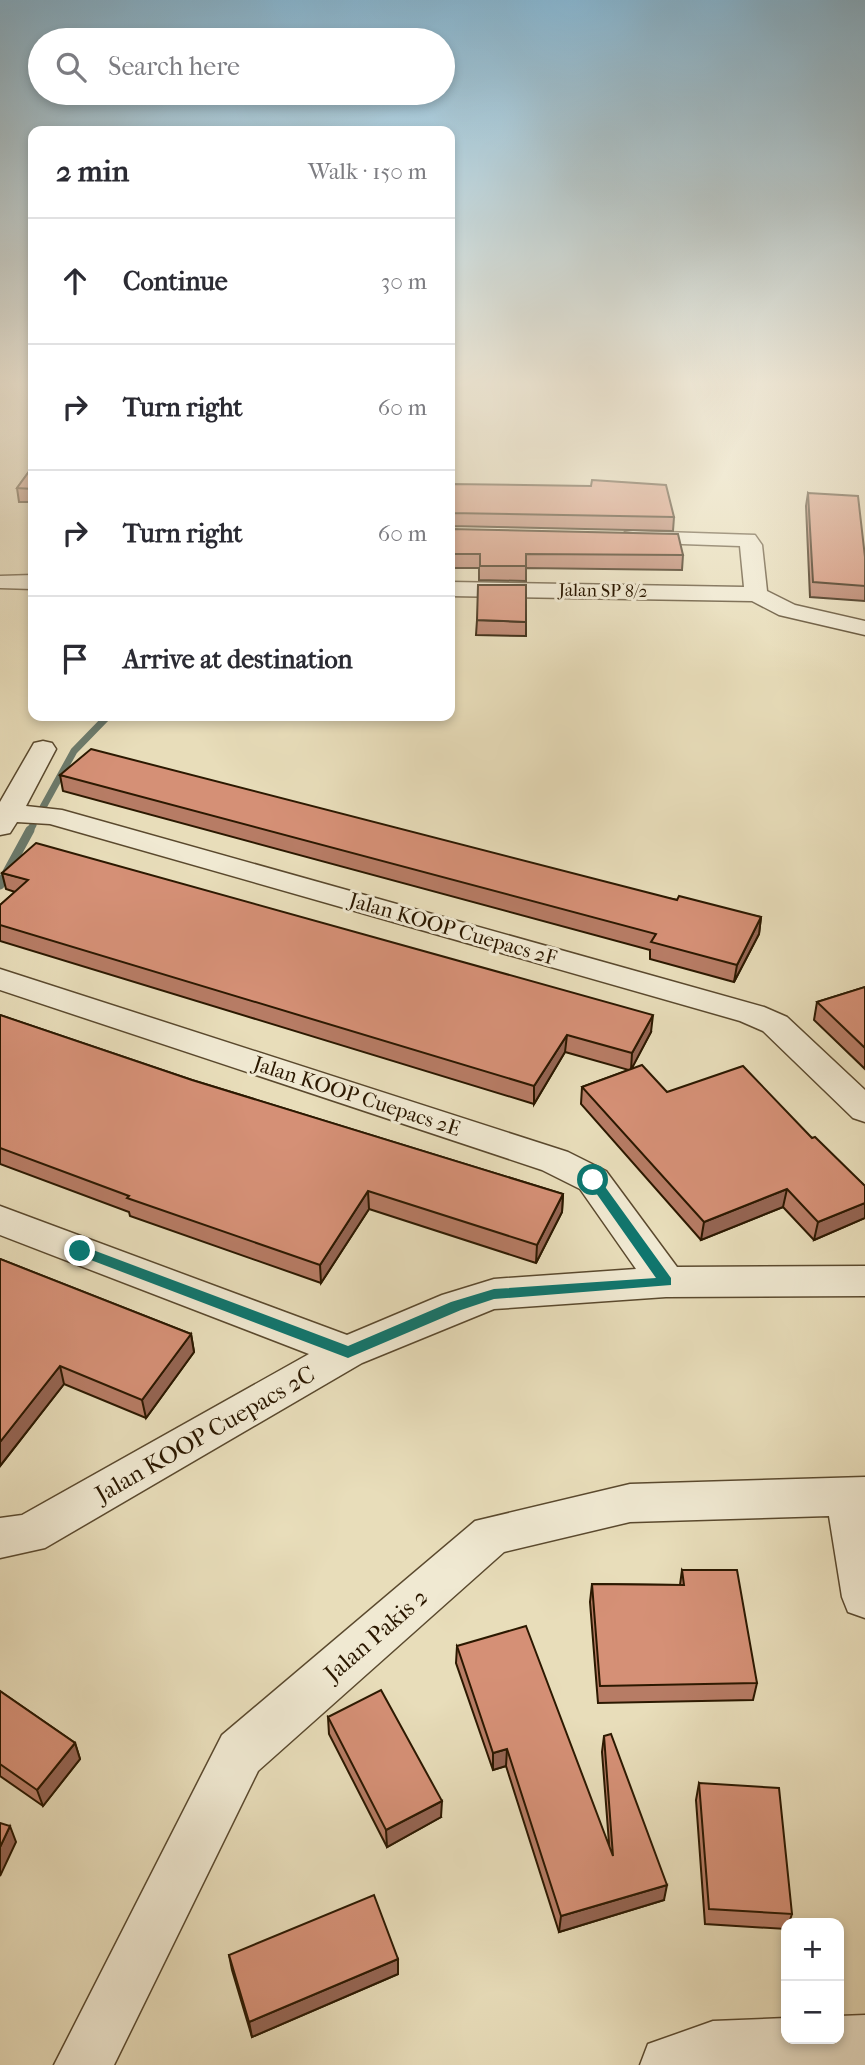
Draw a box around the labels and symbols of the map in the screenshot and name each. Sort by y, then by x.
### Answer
street label: Jalan SP 8/2 [556,580,648,602]
street label: Jalan KOOP Cuepacs 2F [344,887,560,970]
street label: Jalan KOOP Cuepacs 2E [248,1051,464,1141]
route start [577,1164,608,1195]
route end [64,1235,95,1266]
street label: Jalan KOOP Cuepacs 2C [88,1360,320,1509]
street label: Jalan Pakis 2 [317,1583,433,1689]

